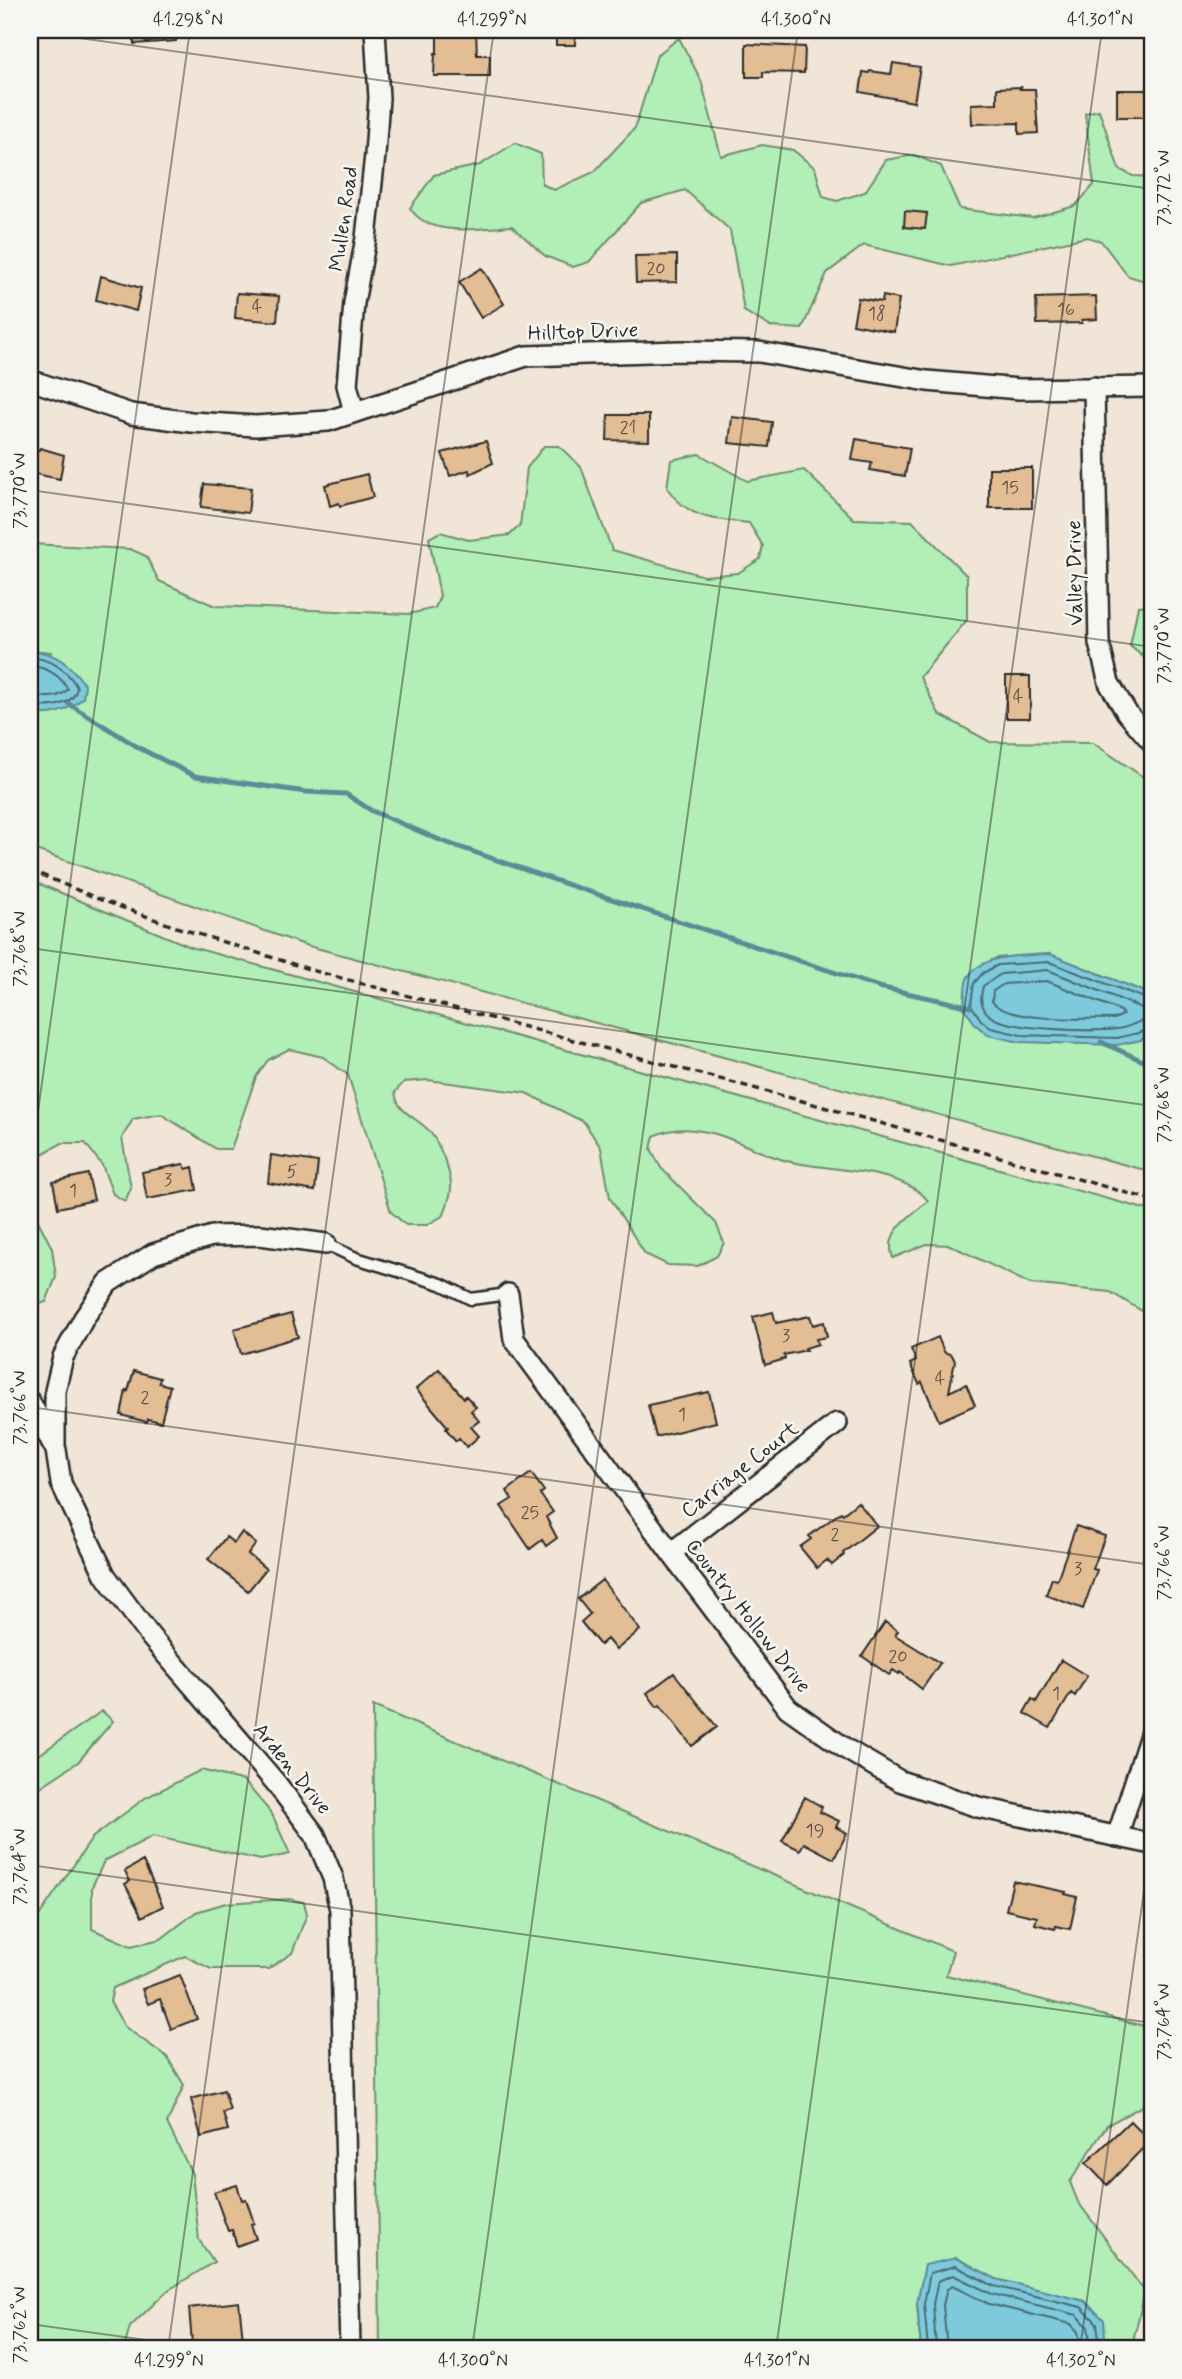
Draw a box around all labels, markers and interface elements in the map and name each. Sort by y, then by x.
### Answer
text: 41.298°N [153,8,223,32]
text: 41.299°N [457,8,527,32]
text: 41.300°N [761,8,831,32]
text: 41.301°N [1067,8,1133,32]
text: 73.772°W [1152,150,1176,226]
street label: Mullen Road [323,165,365,273]
house number: 20 [646,257,666,281]
house number: 4 [252,295,262,319]
house number: 16 [1057,298,1075,322]
house number: 18 [868,302,886,326]
street label: Hilltop Drive [527,316,639,348]
house number: 21 [620,416,636,440]
text: 73.770°W [8,453,32,529]
house number: 15 [1001,476,1019,500]
street label: Valley Drive [1060,520,1090,626]
text: 73.770°W [1152,608,1176,684]
house number: 4 [1013,685,1023,709]
text: 73.768°W [8,911,32,987]
text: 73.768°W [1152,1067,1176,1143]
house number: 5 [287,1160,298,1184]
house number: 3 [164,1168,172,1192]
house number: 1 [69,1179,77,1203]
house number: 3 [782,1324,790,1348]
house number: 4 [935,1367,945,1391]
text: 73.766°W [8,1371,32,1445]
house number: 2 [141,1386,150,1410]
house number: 1 [678,1403,686,1427]
street label: Carriage Court [675,1415,805,1525]
house number: 25 [521,1501,539,1525]
house number: 2 [831,1523,840,1547]
text: 73.766°W [1152,1526,1176,1600]
street label: Country Hollow Drive [679,1533,817,1699]
house number: 3 [1074,1557,1082,1581]
house number: 20 [888,1645,908,1669]
house number: 1 [1052,1682,1060,1706]
street label: Arden Drive [246,1717,338,1821]
house number: 19 [806,1819,824,1843]
text: 73.764°W [8,1829,32,1905]
text: 73.764°W [1152,1984,1176,2060]
text: 73.762°W [8,2287,32,2363]
text: 41.299°N [134,2349,204,2373]
text: 41.300°N [438,2349,508,2373]
text: 41.301°N [744,2349,810,2373]
text: 41.302°N [1046,2349,1116,2373]

